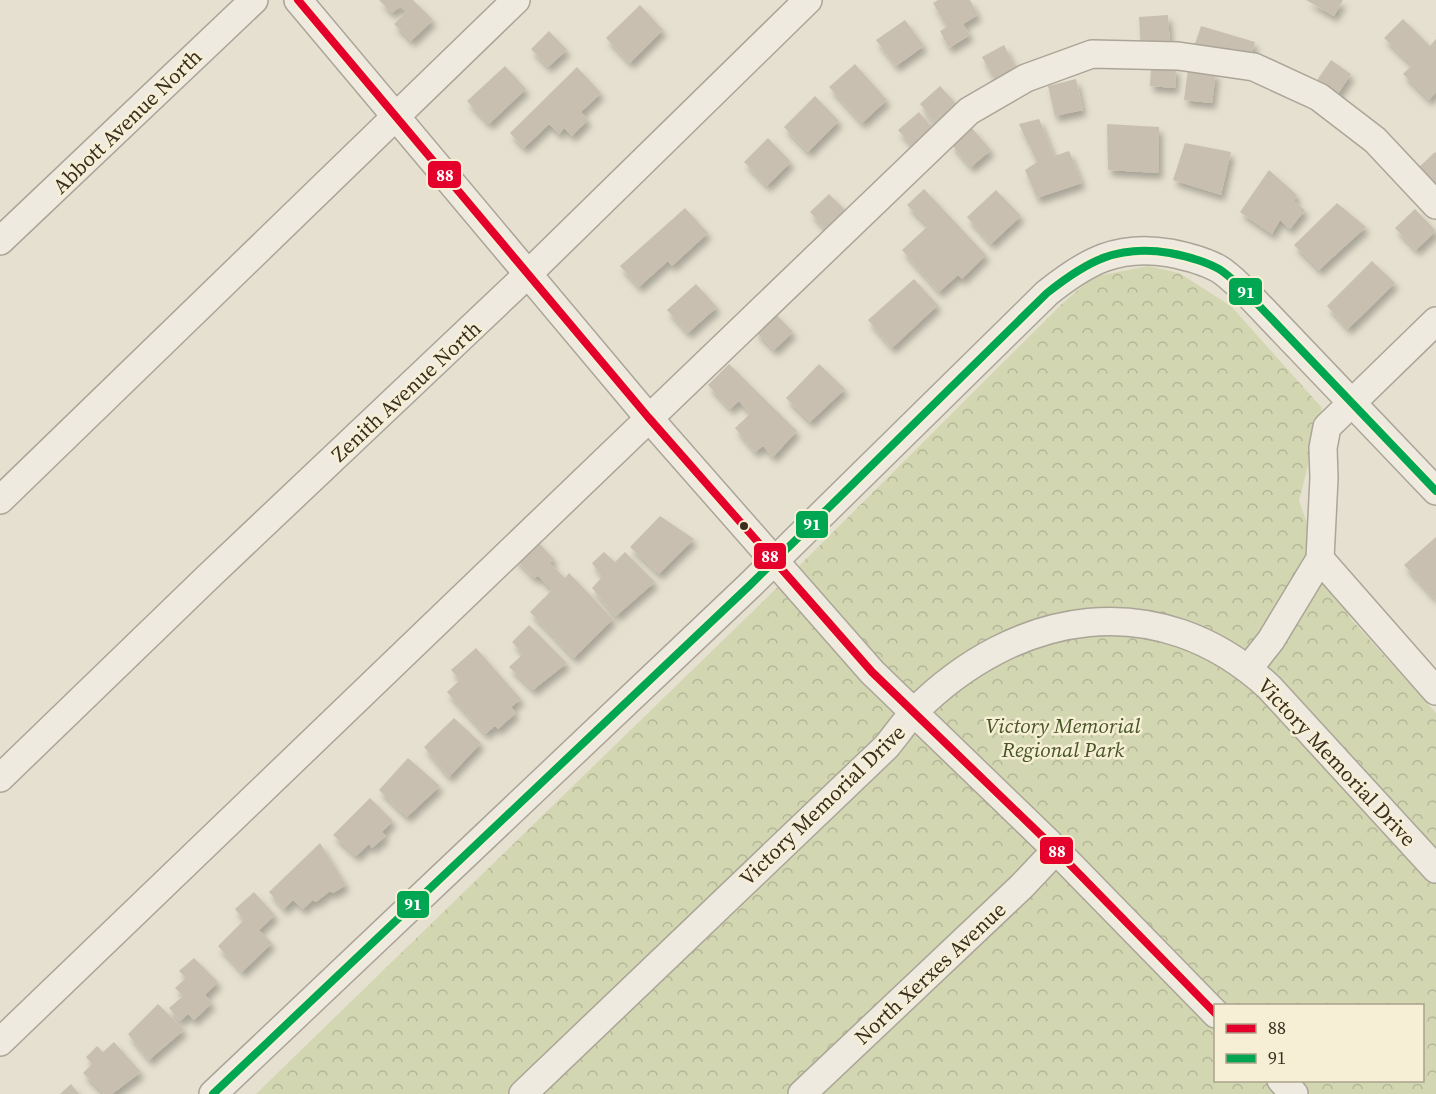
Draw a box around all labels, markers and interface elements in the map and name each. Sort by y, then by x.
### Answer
street label: Abbott Avenue North [46,42,208,200]
line badge: 88 [427,160,462,189]
text: 88 [436,164,454,186]
line badge: 91 [1228,277,1263,306]
text: 91 [1237,281,1255,303]
street label: Zenith Avenue North [325,314,487,468]
line badge: 91 [795,510,829,539]
text: 91 [803,513,821,535]
unlabelled marker [738,520,750,532]
line badge: 88 [753,542,787,570]
text: 88 [761,545,779,567]
street label: Victory Memorial Drive [1251,672,1423,852]
park label: Victory Memorial Regional Park [986,711,1141,764]
street label: Victory Memorial Drive [733,718,911,892]
line badge: 88 [1039,836,1074,865]
text: 88 [1048,840,1066,862]
line badge: 91 [396,890,430,919]
text: 91 [404,893,422,915]
street label: North Xerxes Avenue [848,895,1012,1051]
legend [1214,1004,1424,1082]
text: 88 [1268,1015,1286,1040]
text: 91 [1268,1045,1286,1070]

